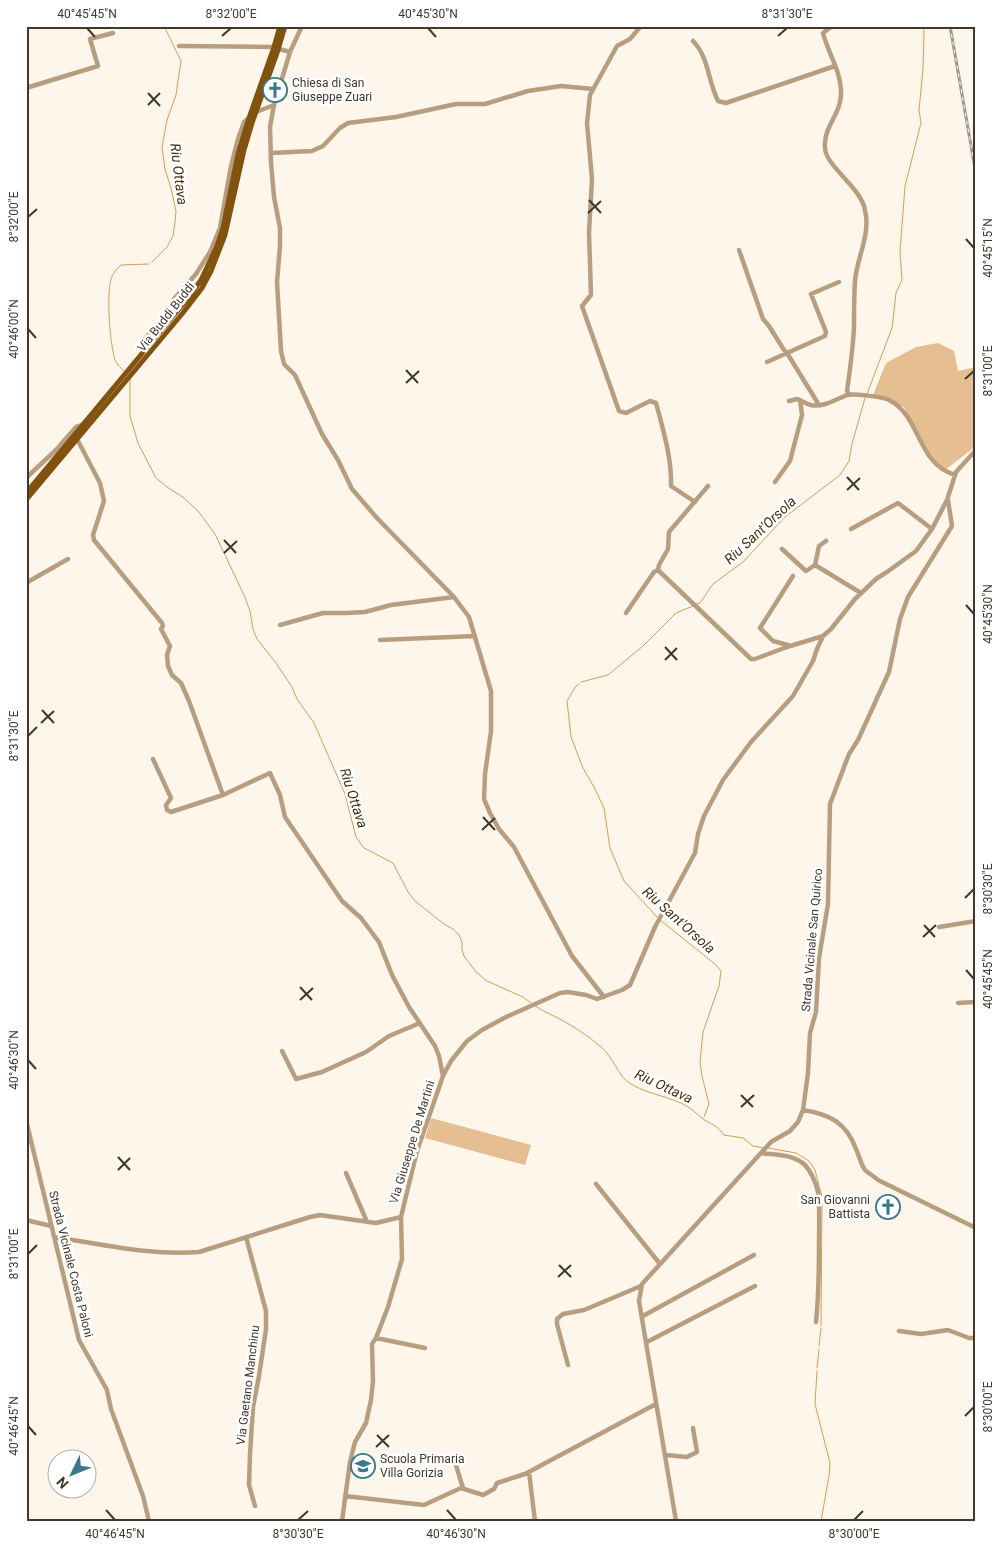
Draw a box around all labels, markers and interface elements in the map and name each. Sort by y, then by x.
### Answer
text: 40°45'45"N [57,7,117,21]
text: 8°32'00"E [206,7,257,21]
text: 40°45'30"N [398,7,458,21]
text: 8°31'30"E [762,7,813,21]
place label: Chiesa di San Giuseppe Zuari [292,76,372,104]
church icon: Chiesa di San Giuseppe Zuari [262,77,288,103]
water label: Riu Ottava [167,142,191,206]
text: 8°32'00"E [7,191,21,242]
text: 40°45'15"N [981,218,995,278]
street label: Via Buddi Buddi [135,279,197,354]
text: 40°46'00"N [7,299,21,359]
text: 8°31'00"E [981,345,995,396]
water label: Riu Sant'Orsola [721,493,799,567]
text: 40°45'30"N [981,584,995,644]
text: 8°31'30"E [7,710,21,761]
water label: Riu Ottava [337,766,371,830]
text: 8°30'30"E [981,863,995,914]
street label: Strada Vicinale San Quirico [799,868,825,1012]
water label: Riu Sant'Orsola [640,883,718,957]
text: 40°45'45"N [981,949,995,1009]
text: 40°46'30"N [7,1030,21,1090]
water label: Riu Ottava [633,1066,695,1106]
street label: Via Giuseppe De Martini [387,1079,437,1205]
street label: Strada Vicinale Costa Paloni [46,1189,96,1339]
place label: San Giovanni Battista [800,1193,870,1221]
church icon: San Giovanni Battista [875,1194,901,1220]
text: 8°31'00"E [7,1228,21,1279]
street label: Via Gaetano Manchinu [234,1324,262,1446]
text: 8°30'00"E [981,1381,995,1432]
text: 40°46'45"N [7,1396,21,1456]
north arrow [48,1450,98,1500]
place label: Scuola Primaria Villa Gorizia [380,1452,464,1480]
school or university icon: Scuola Primaria Villa Gorizia [350,1453,376,1479]
text: N [53,1474,72,1492]
text: 40°46'45"N [85,1527,145,1541]
text: 8°30'30"E [273,1527,324,1541]
text: 40°46'30"N [426,1527,486,1541]
text: 8°30'00"E [829,1527,880,1541]

